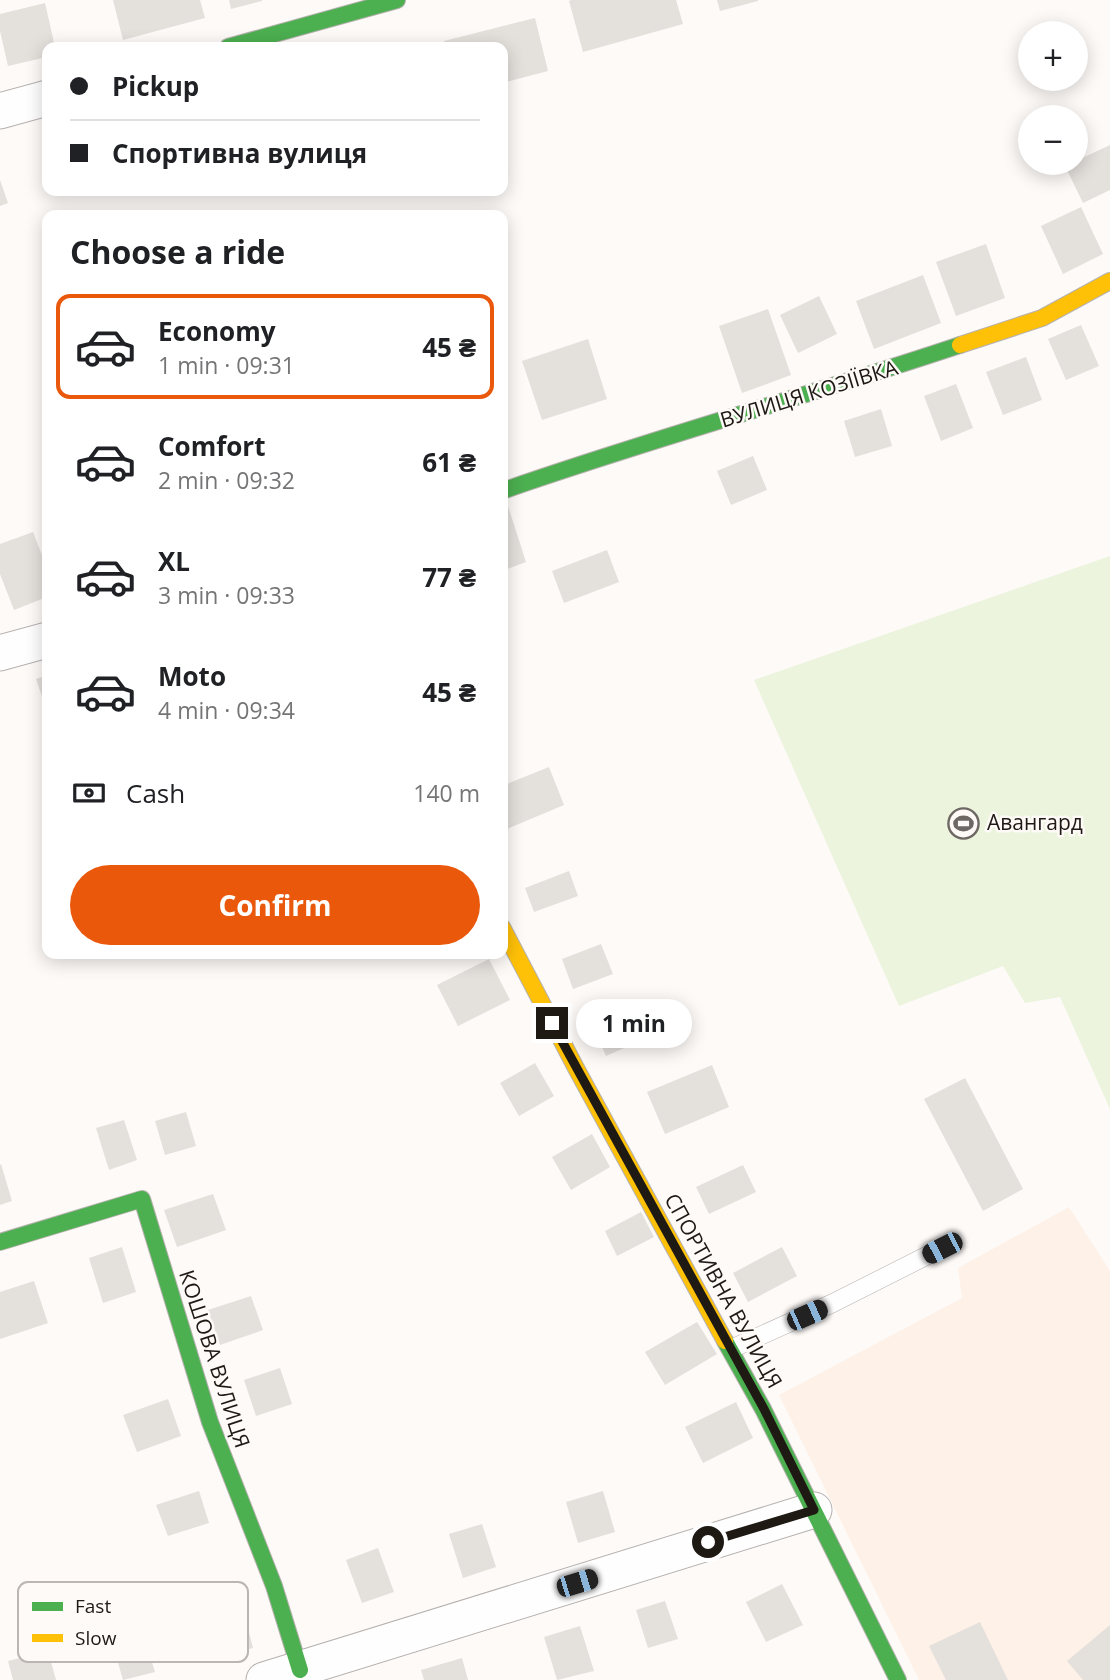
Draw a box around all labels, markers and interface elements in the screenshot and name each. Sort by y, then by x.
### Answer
map controls [1018,21,1088,175]
button: + [1018,21,1088,91]
text: Pickup [112,68,199,104]
button: − [1018,105,1088,175]
text: Спортивна вулиця [112,135,367,171]
text: Choose a ride [70,230,285,273]
text: Economy [158,313,276,349]
icon: car [74,315,137,378]
text: 45 ₴ [422,329,476,365]
text: 1 min · 09:31 [158,349,295,381]
street label: ВУЛИЦЯ КОЗІЇВКА [717,353,902,433]
text: Comfort [158,428,265,464]
icon: car [74,430,137,493]
text: 61 ₴ [422,444,476,480]
text: 2 min · 09:32 [158,464,295,496]
text: XL [158,543,190,579]
icon: car [74,545,137,608]
text: 77 ₴ [422,559,476,595]
text: 3 min · 09:33 [158,579,295,611]
text: Moto [158,658,226,694]
icon: car [74,660,137,723]
text: 45 ₴ [422,674,476,710]
text: 4 min · 09:34 [158,694,295,726]
icon: cash [70,774,108,812]
text: Cash [126,775,185,811]
text: 140 m [413,777,480,809]
sports icon: Авангард [947,806,981,840]
place label: Авангард [987,808,1083,836]
button: Confirm [70,865,480,945]
callout: 1 min [576,998,692,1048]
route end [536,1007,568,1039]
text: 1 min [602,1007,666,1039]
street label: СПОРТИВНА ВУЛИЦЯ [659,1188,789,1393]
car [919,1229,966,1267]
street label: КОШОВА ВУЛИЦЯ [173,1266,257,1451]
car [784,1297,831,1333]
route start [692,1526,724,1558]
car [554,1567,601,1599]
legend [18,1582,248,1662]
text: Fast [75,1593,111,1619]
text: Slow [75,1625,117,1651]

